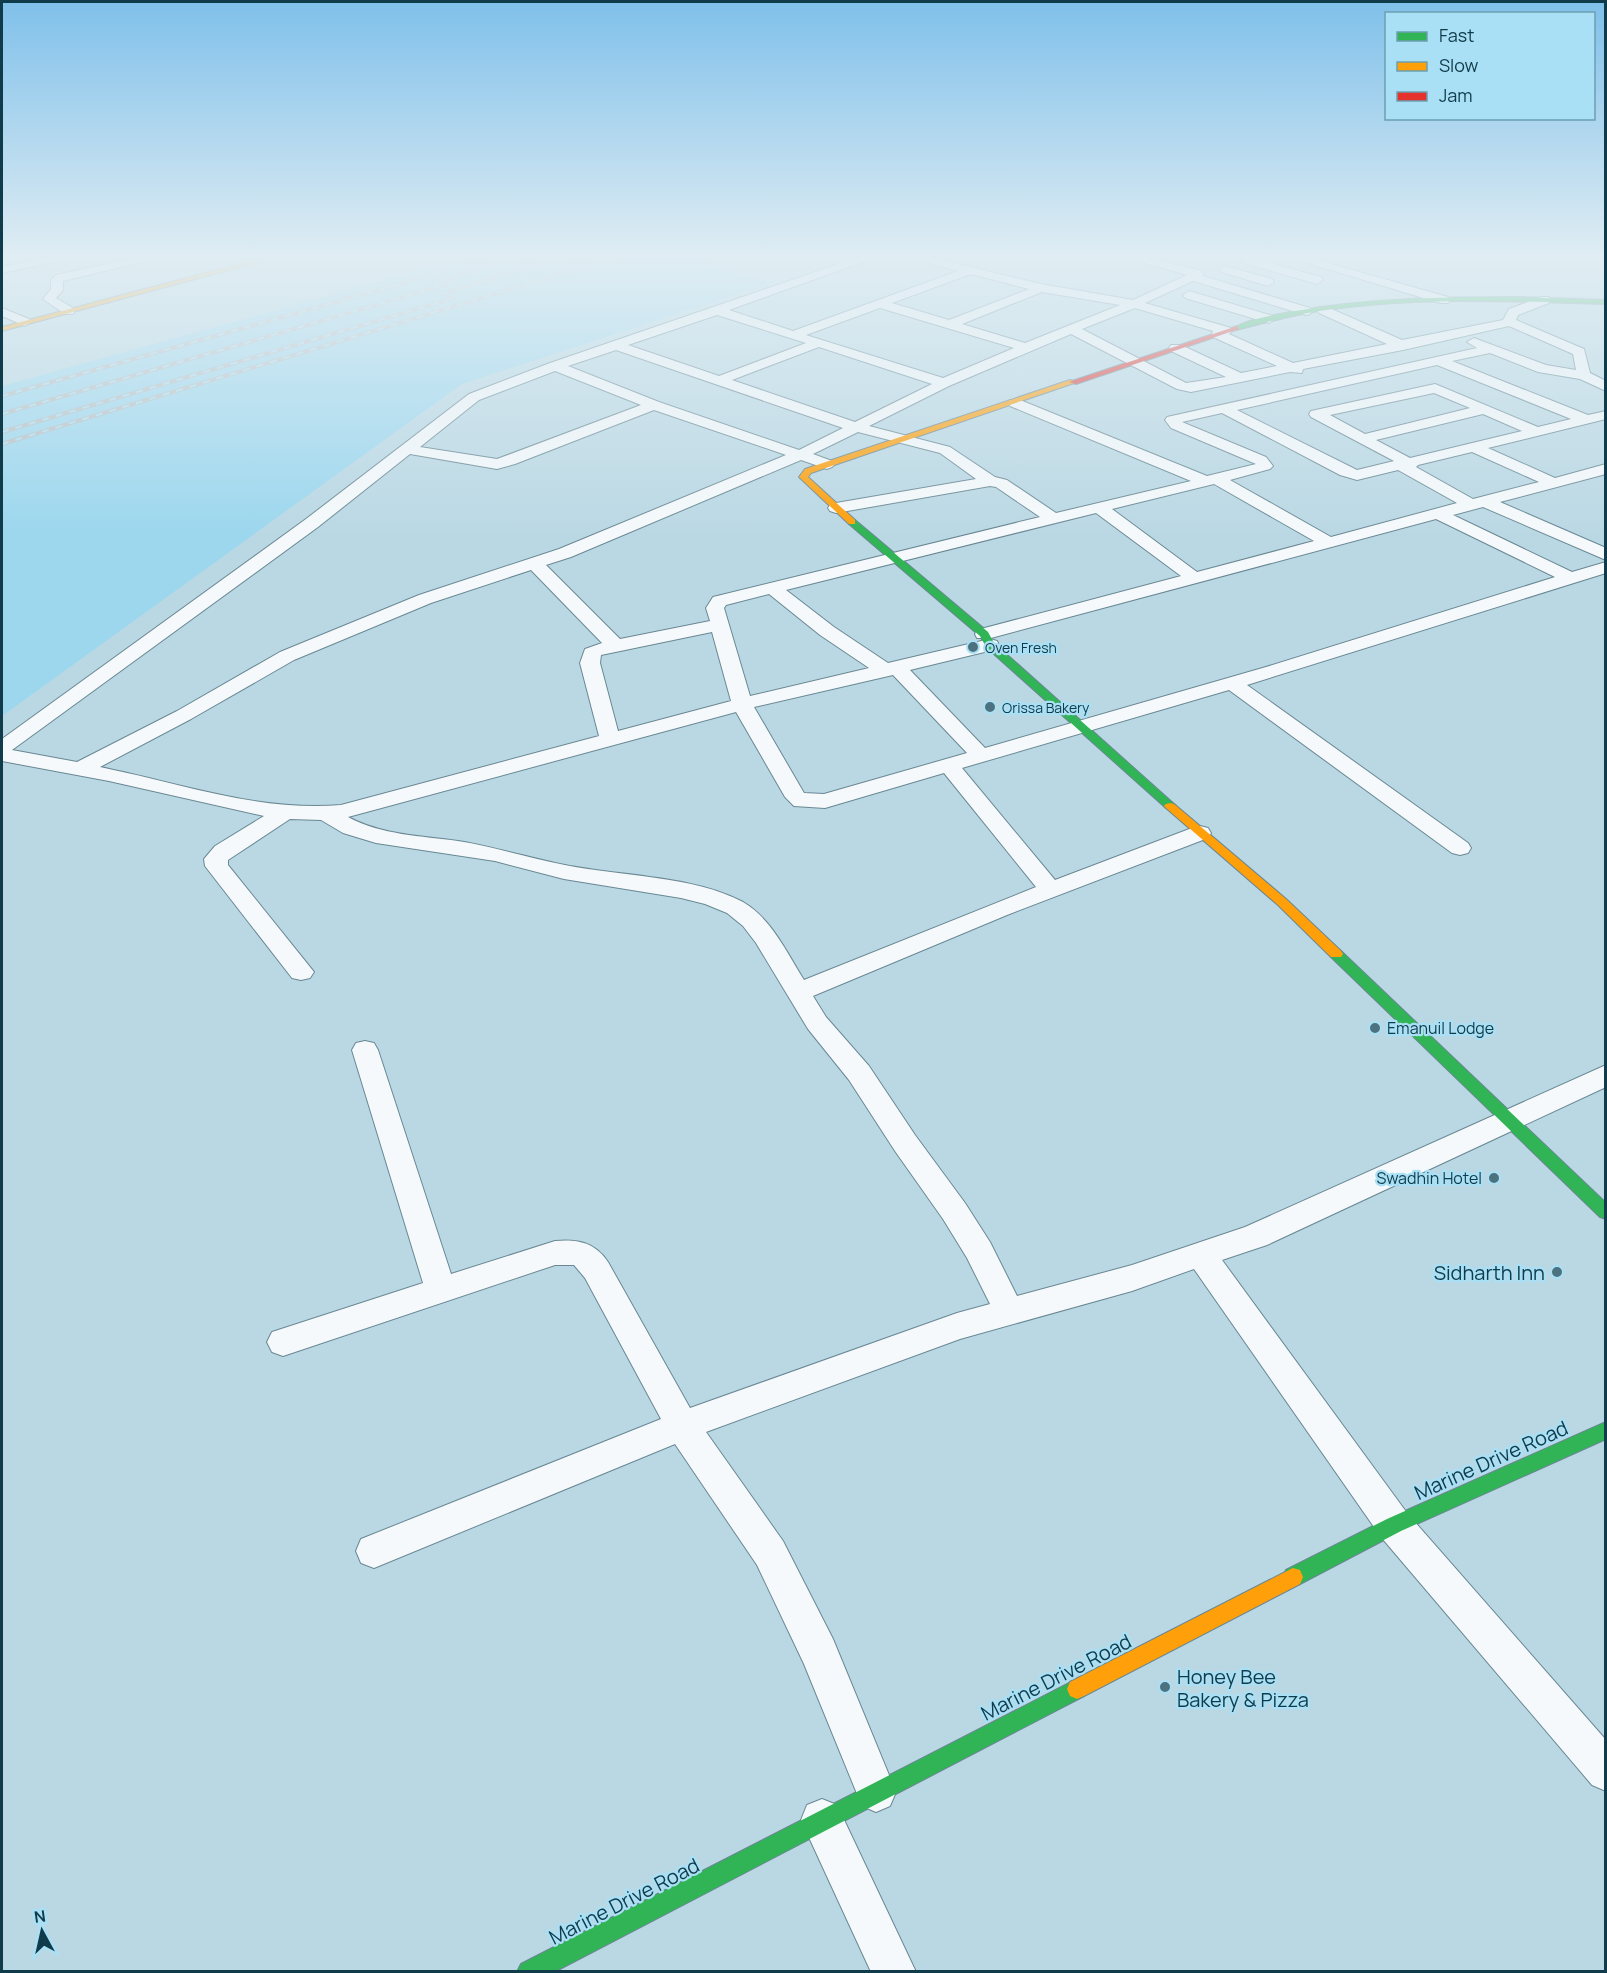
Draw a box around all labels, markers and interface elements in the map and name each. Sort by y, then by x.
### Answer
legend [1385,12,1595,120]
text: Fast [1439,23,1474,47]
text: Slow [1439,53,1479,77]
text: Jam [1439,83,1473,107]
place label: Oven Fresh [985,638,1057,657]
marker: Oven Fresh [966,640,980,654]
place label: Orissa Bakery [1002,698,1090,717]
marker: Orissa Bakery [983,700,997,714]
place label: Emanuil Lodge [1387,1017,1494,1039]
marker: Emanuil Lodge [1368,1021,1382,1035]
place label: Swadhin Hotel [1376,1167,1482,1189]
marker: Swadhin Hotel [1487,1171,1501,1185]
place label: Sidharth Inn [1434,1259,1545,1286]
marker: Sidharth Inn [1550,1265,1564,1279]
street label: Marine Drive Road [1410,1414,1572,1506]
street label: Marine Drive Road [976,1627,1136,1727]
place label: Honey Bee Bakery & Pizza [1177,1663,1309,1713]
marker: Honey Bee Bakery & Pizza [1158,1680,1172,1694]
street label: Marine Drive Road [544,1851,704,1951]
north arrow [12,1901,72,1961]
text: N [33,1904,47,1928]

